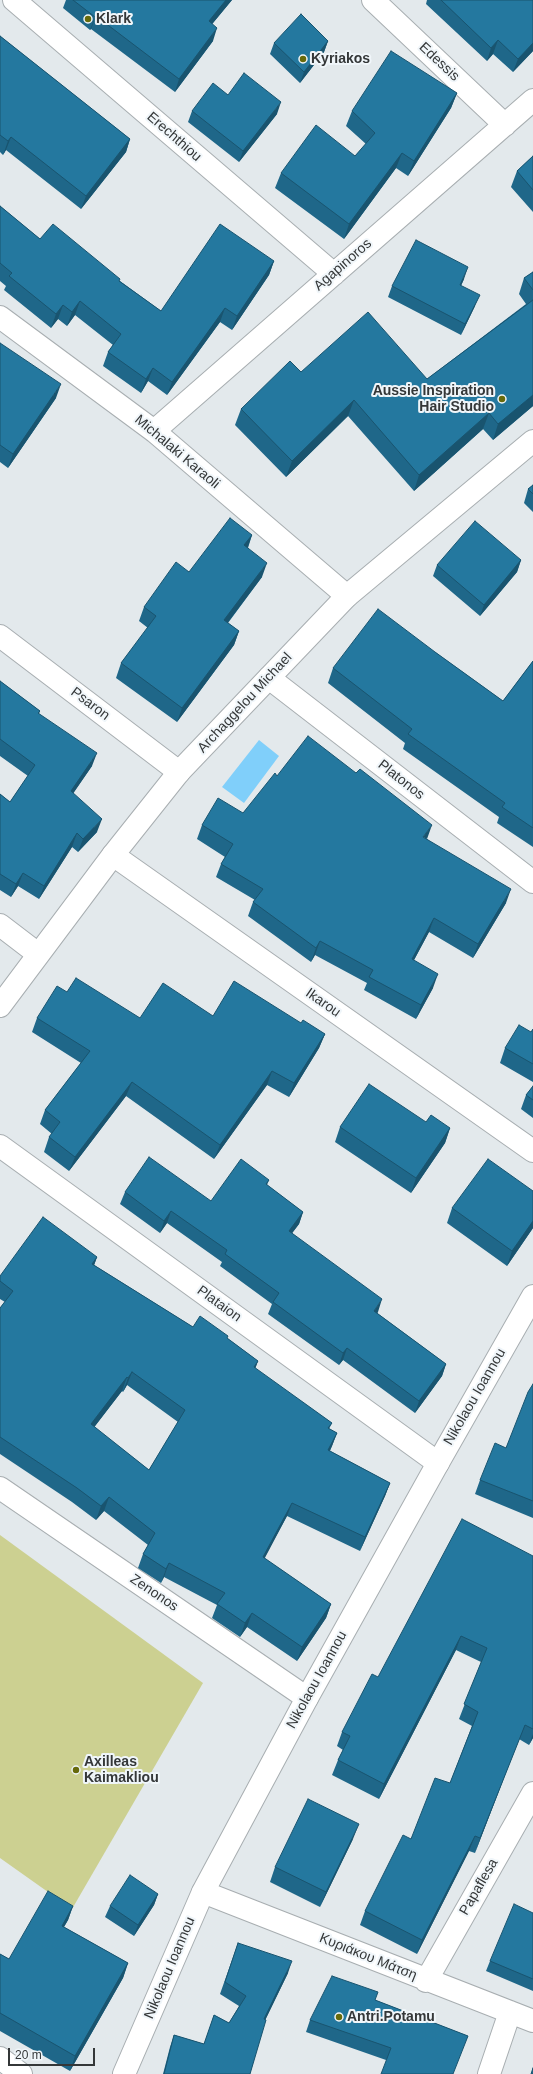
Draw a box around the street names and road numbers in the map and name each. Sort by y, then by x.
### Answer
street label: Edessis [415,39,463,85]
street label: Erechthiou [143,109,205,165]
street label: Agapinoros [311,235,375,295]
street label: Michalaki Karaoli [131,412,223,492]
street label: Archaggelou Michael [194,649,296,757]
street label: Psaron [67,684,113,724]
street label: Platonos [374,757,428,803]
street label: Ikarou [302,985,344,1021]
street label: Plataion [194,1282,244,1326]
street label: Nikolaou Ioannou [440,1346,510,1448]
street label: Zenonos [127,1571,181,1615]
street label: Nikolaou Ioannou [283,1628,351,1732]
street label: Papaflesa [456,1856,502,1918]
street label: Nikolaou Ioannou [141,1915,199,2021]
street label: Κυριάκου Μάτση [317,1930,419,1984]

